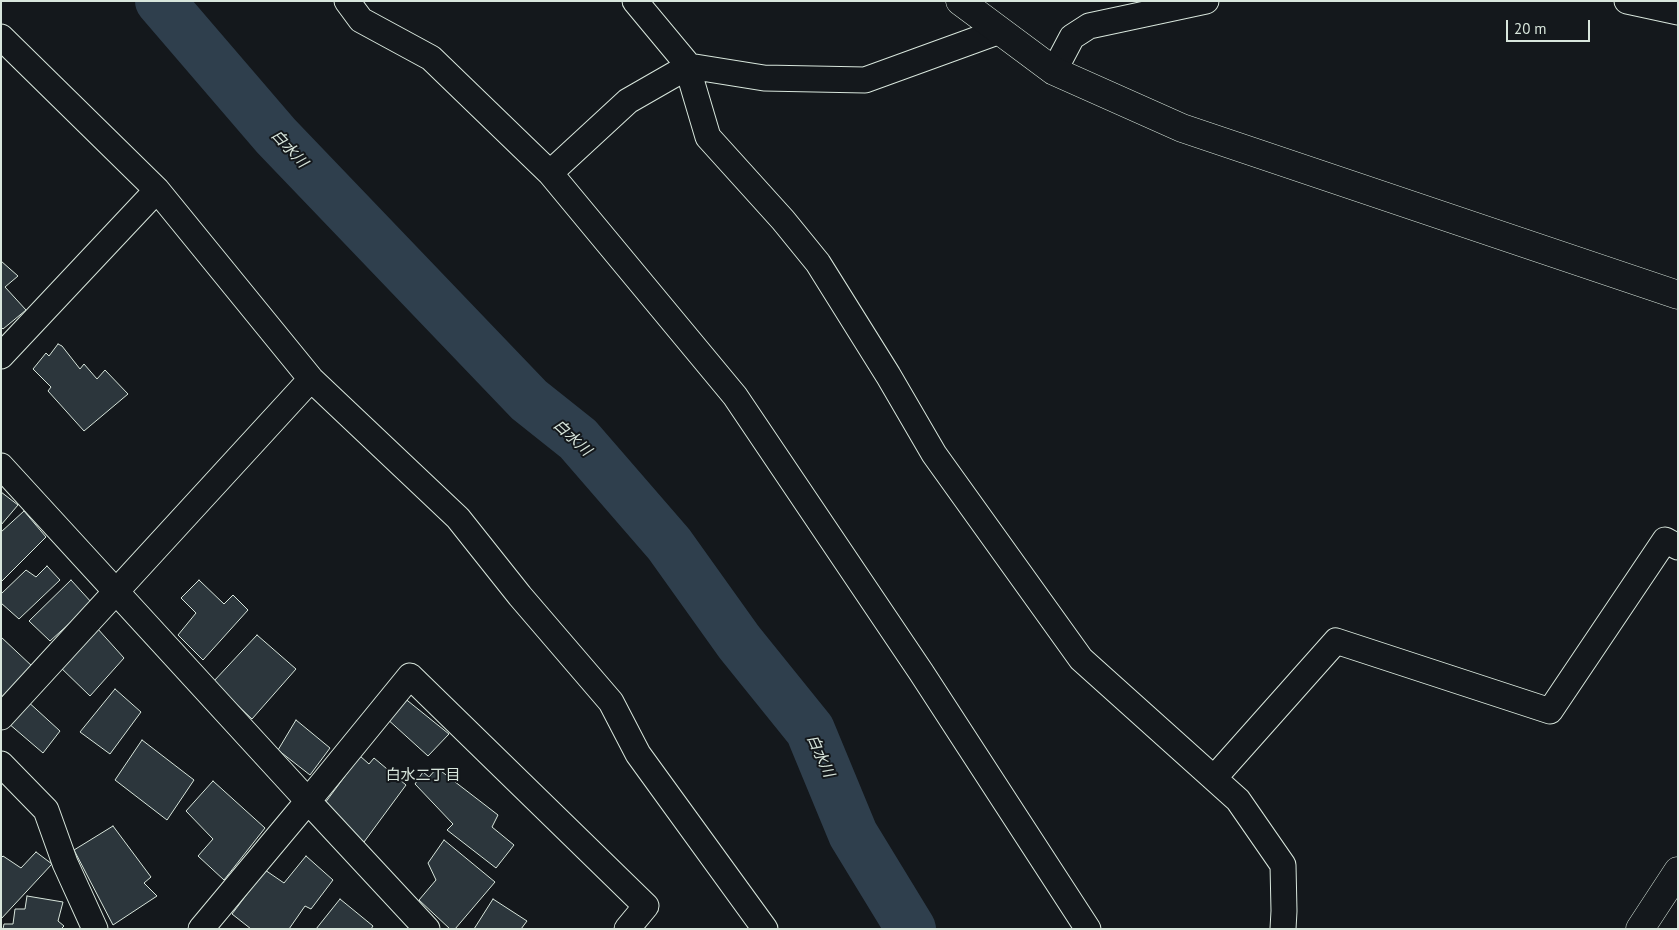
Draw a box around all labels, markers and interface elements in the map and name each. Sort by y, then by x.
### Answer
scale bar [1509,10,1593,42]
text: 20 m [1514,19,1547,38]
water label: 白水川 [267,126,311,172]
water label: 白水川 [549,416,595,460]
water label: 白水川 [803,732,837,780]
district label: 白水二丁目 [386,767,460,785]

